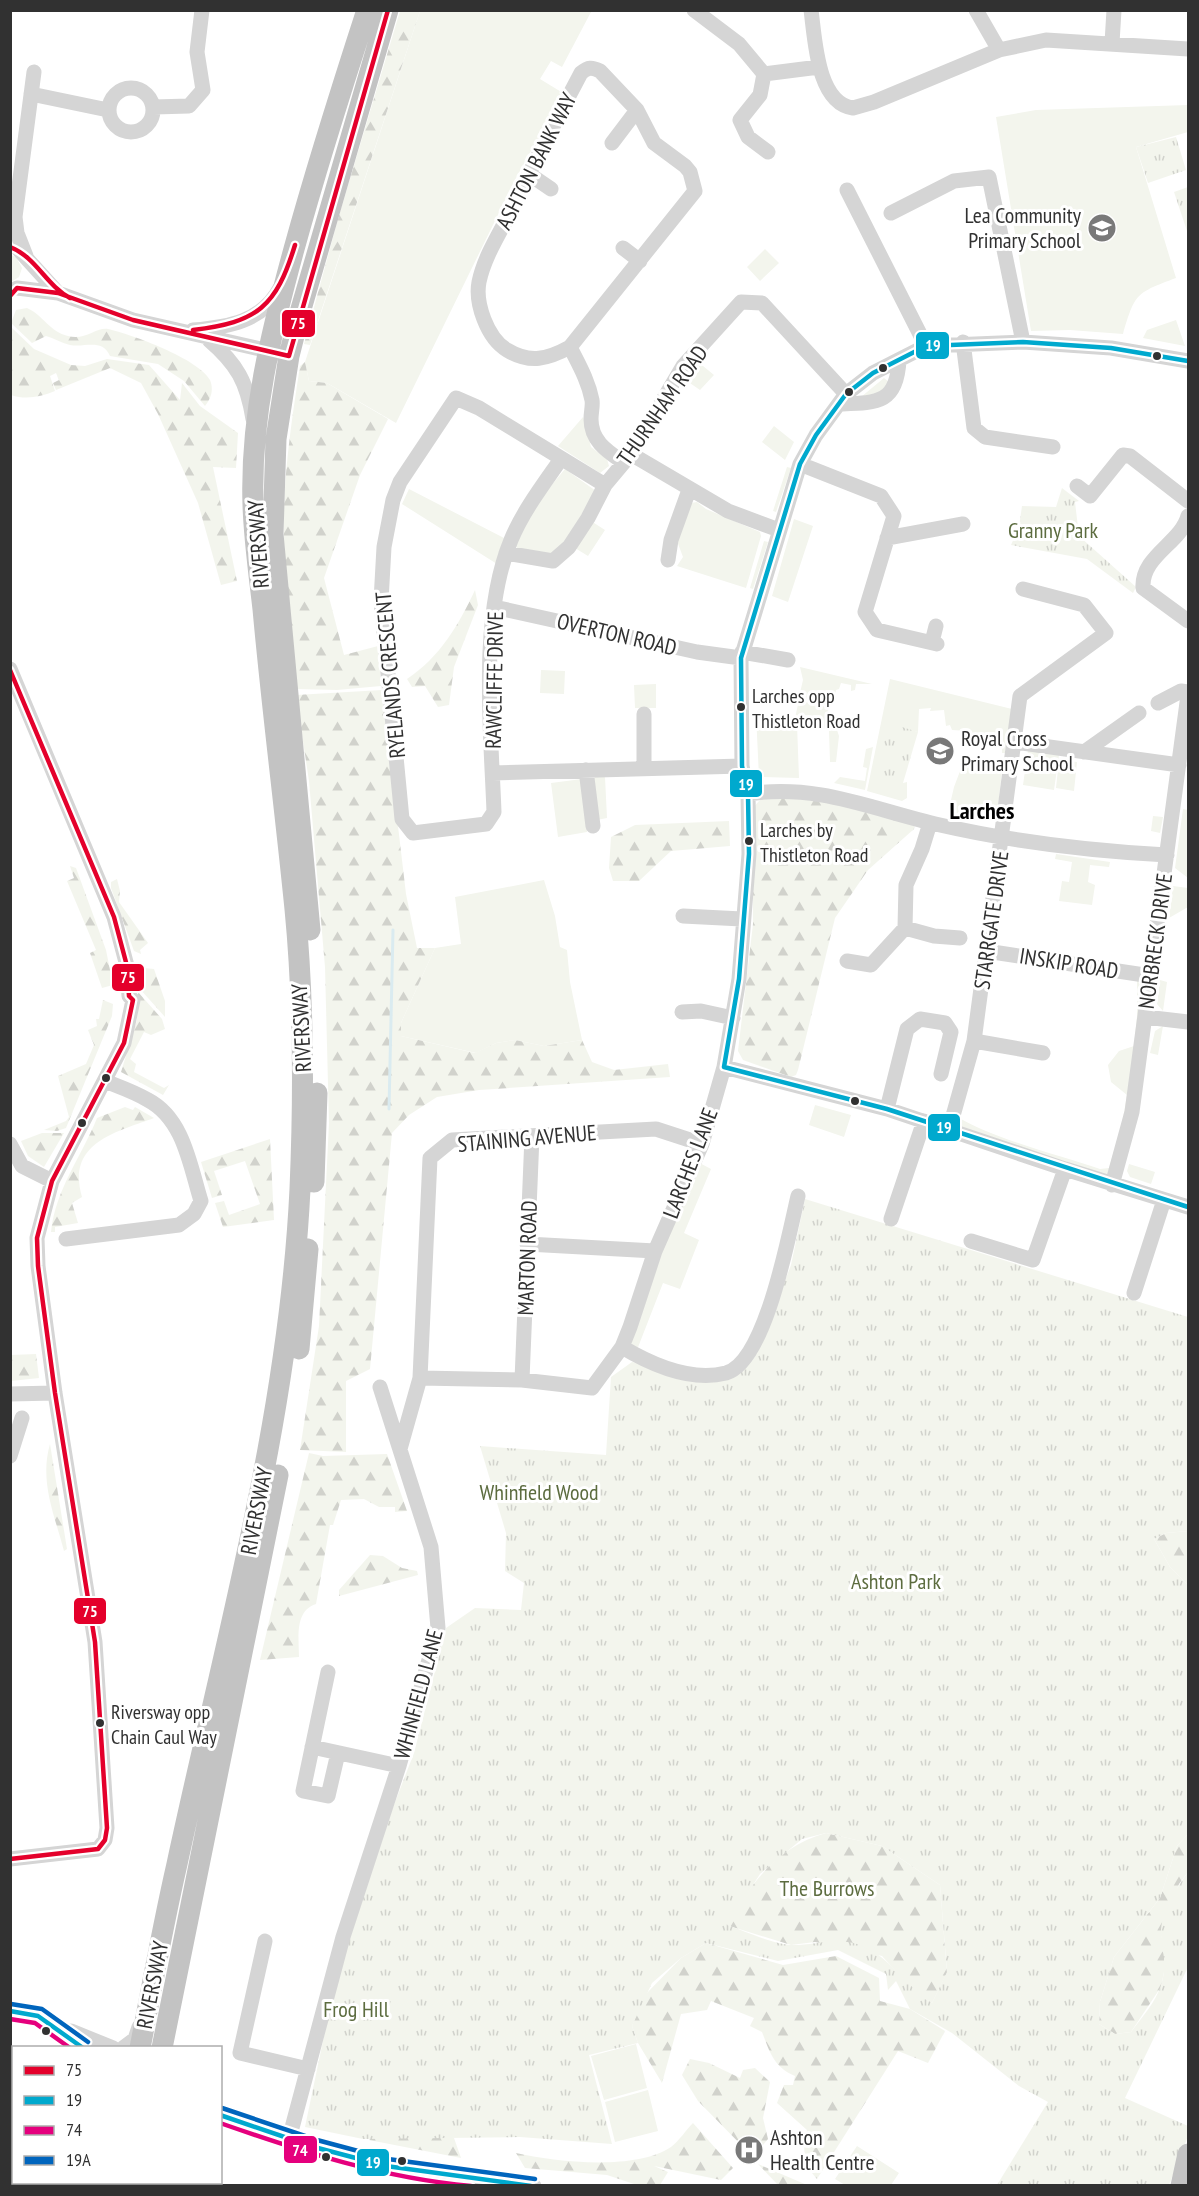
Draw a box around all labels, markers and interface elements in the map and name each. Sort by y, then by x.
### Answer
street label: ASHTON BANK WAY [490,88,582,234]
place label: Lea Community Primary School [965,201,1082,254]
school or university icon: Lea Community Primary School [1086,212,1118,244]
line badge: 75 [281,309,316,338]
text: 75 [290,313,306,333]
line badge: 19 [915,331,950,360]
text: 19 [925,335,941,355]
street label: THURNHAM ROAD [610,340,714,470]
unlabelled marker [1151,350,1163,362]
unlabelled marker [877,362,889,374]
unlabelled marker [843,386,855,398]
street label: RIVERSWAY [241,499,275,589]
park label: Granny Park [1008,516,1098,544]
street label: RYELANDS CRESCENT [369,591,411,759]
street label: OVERTON ROAD [554,607,680,661]
street label: RAWCLIFFE DRIVE [479,611,509,749]
place label: Larches opp Thistleton Road [752,683,860,734]
marker: Larches opp Thistleton Road [735,701,747,713]
place label: Royal Cross Primary School [961,724,1075,777]
school or university icon: Royal Cross Primary School [924,735,956,767]
line badge: 19 [729,769,763,798]
text: 19 [738,774,754,794]
district label: Larches [950,795,1014,826]
place label: Larches by Thistleton Road [760,817,868,868]
marker: Larches by Thistleton Road [743,835,755,847]
street label: STARRGATE DRIVE [967,849,1015,991]
street label: NORBRECK DRIVE [1132,871,1178,1011]
street label: INSKIP ROAD [1018,941,1120,985]
line badge: 75 [111,963,145,992]
text: 75 [120,967,136,987]
street label: RIVERSWAY [285,983,317,1073]
unlabelled marker [100,1072,112,1084]
unlabelled marker [849,1095,861,1107]
street label: LARCHES LANE [656,1104,724,1222]
line badge: 19 [927,1113,961,1142]
unlabelled marker [76,1117,88,1129]
text: 19 [936,1117,952,1137]
street label: STAINING AVENUE [456,1118,598,1158]
street label: MARTON ROAD [511,1200,543,1316]
street label: RIVERSWAY [234,1465,278,1557]
park label: Whinfield Wood [479,1478,599,1506]
park label: Ashton Park [851,1567,941,1595]
line badge: 75 [73,1597,107,1625]
text: 75 [82,1601,98,1621]
street label: WHINFIELD LANE [387,1626,449,1762]
place label: Riversway opp Chain Caul Way [111,1699,217,1750]
marker: Riversway opp Chain Caul Way [94,1717,106,1729]
park label: The Burrows [780,1874,874,1902]
street label: RIVERSWAY [130,1939,174,2031]
park label: Frog Hill [323,1995,390,2023]
unlabelled marker [40,2025,52,2037]
legend [12,2046,222,2184]
text: 75 [66,2058,82,2081]
text: 19 [66,2088,82,2111]
text: 74 [66,2118,82,2141]
place label: Ashton Health Centre [770,2123,875,2176]
hospital icon: Ashton Health Centre [733,2134,765,2166]
line badge: 74 [283,2135,318,2164]
text: 74 [292,2140,308,2160]
text: 19A [66,2148,91,2171]
line badge: 19 [356,2148,390,2177]
unlabelled marker [320,2151,332,2163]
text: 19 [365,2152,381,2172]
unlabelled marker [396,2155,408,2167]

